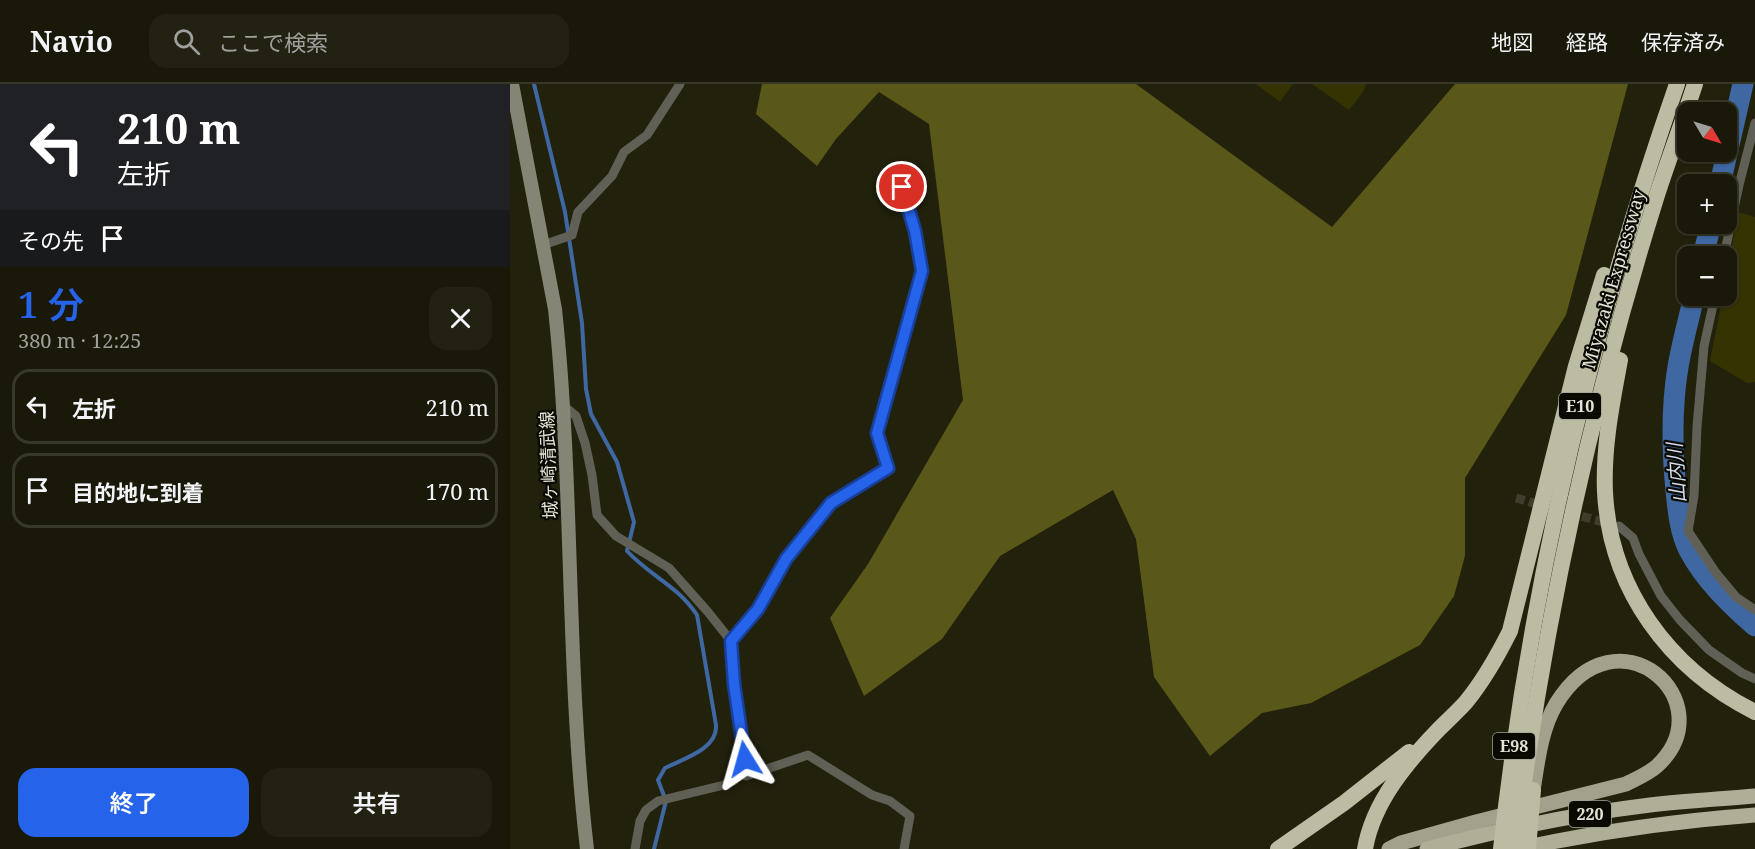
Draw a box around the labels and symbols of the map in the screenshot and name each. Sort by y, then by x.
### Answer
north arrow [1677,102,1737,162]
pin [876,161,927,212]
street label: Miyazaki Expressway [1576,186,1650,372]
road number: E10 [1559,393,1601,419]
street label: 城ヶ崎清武線 [534,411,562,519]
water label: 山内川 [1660,440,1692,504]
position arrow [713,727,777,791]
road number: E98 [1493,733,1535,759]
road number: 220 [1569,801,1611,827]

